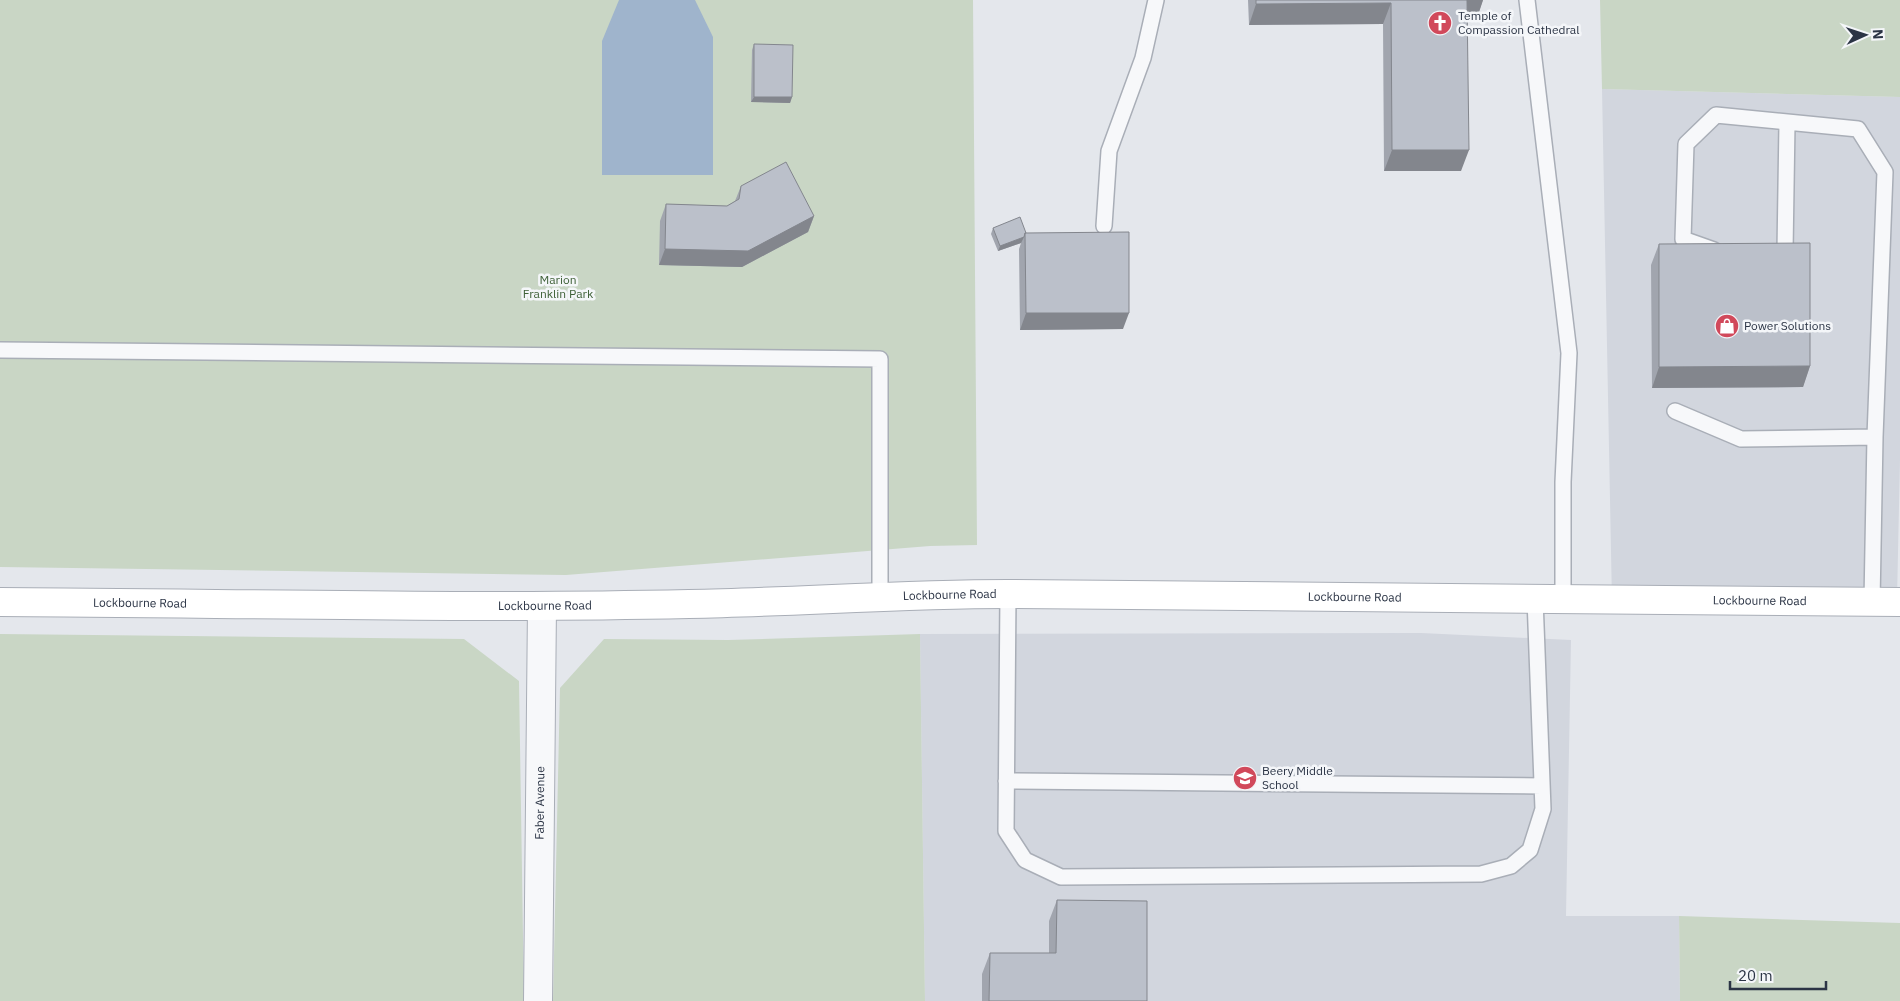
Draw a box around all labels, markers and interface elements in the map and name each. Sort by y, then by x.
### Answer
place label: Temple of Compassion Cathedral [1458,8,1579,37]
church icon: Temple of Compassion Cathedral [1427,10,1453,36]
north arrow [1840,10,1890,60]
text: N [1869,29,1887,40]
park label: Marion Franklin Park [523,272,594,301]
shop icon: Power Solutions [1714,313,1740,339]
place label: Power Solutions [1744,318,1831,333]
street label: Lockbourne Road [903,586,997,603]
street label: Lockbourne Road [1308,589,1402,605]
street label: Lockbourne Road [1713,592,1807,608]
street label: Lockbourne Road [93,595,187,611]
street label: Lockbourne Road [498,598,592,613]
place label: Beery Middle School [1262,763,1333,792]
school or university icon: Beery Middle School [1232,765,1258,791]
street label: Faber Avenue [532,766,547,840]
scale bar [1730,958,1826,990]
text: 20 m [1738,966,1773,985]

